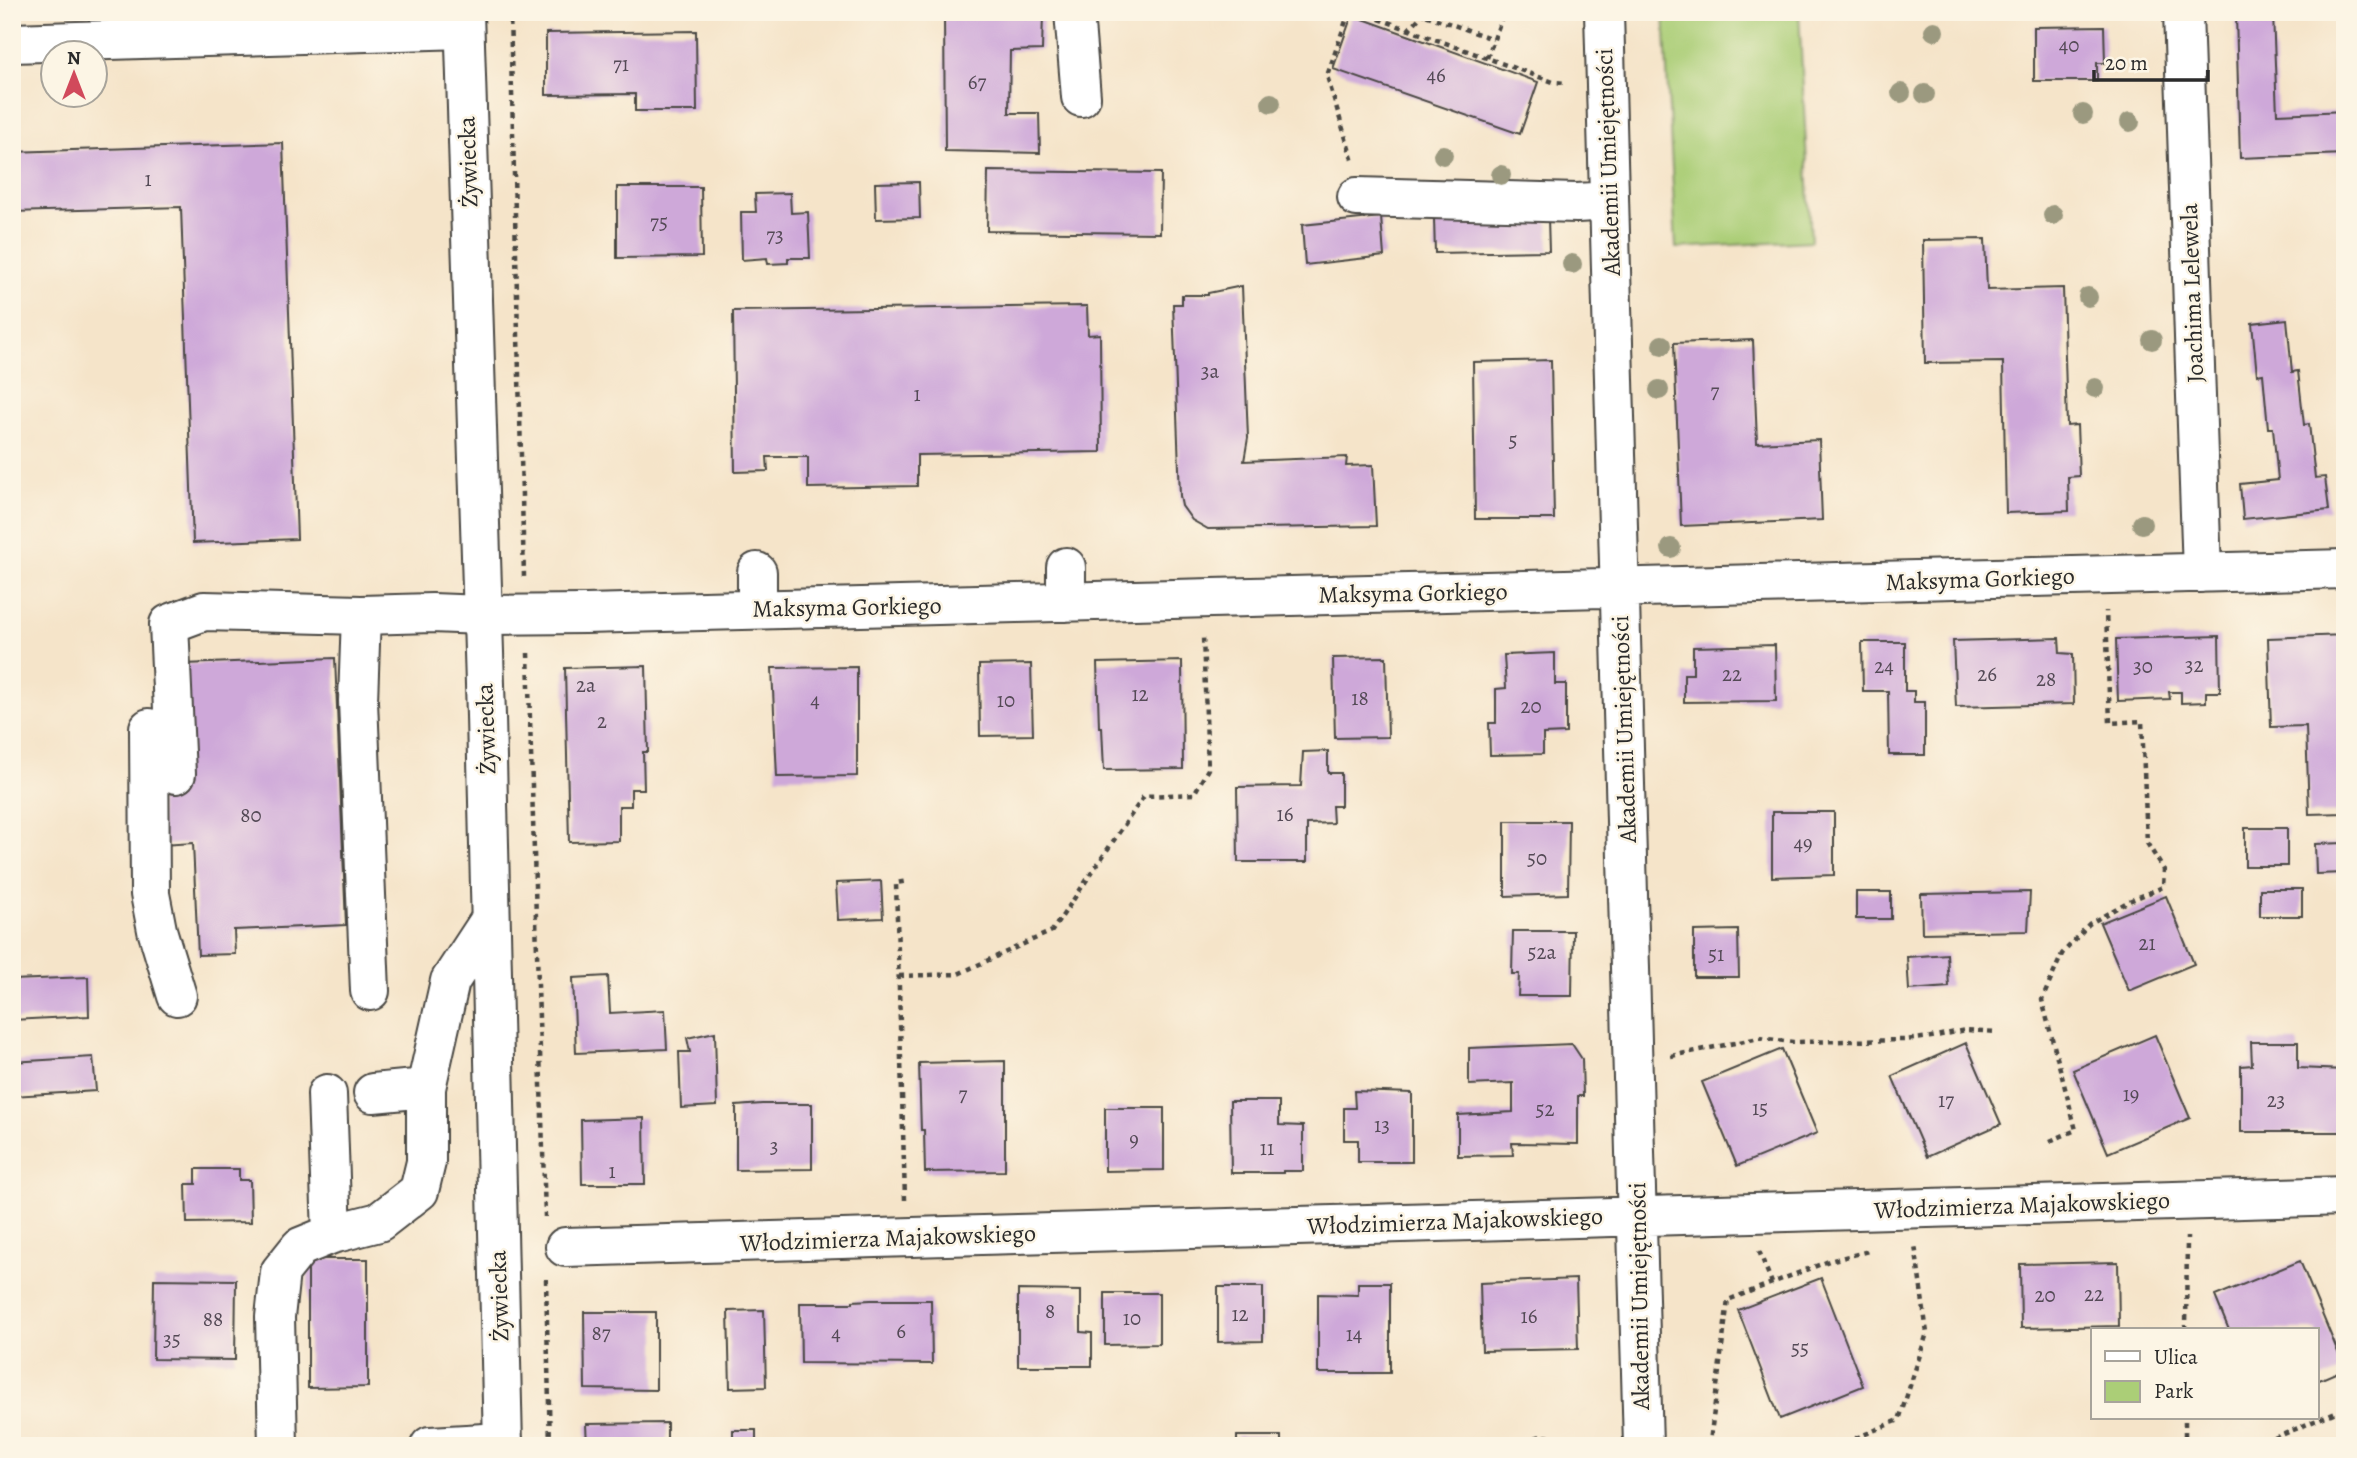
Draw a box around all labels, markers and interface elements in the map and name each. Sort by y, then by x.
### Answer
house number: 40 [2059,31,2079,59]
north arrow [38,38,108,108]
scale bar [2094,38,2208,82]
text: N [67,45,81,71]
street label: Akademii Umiejętności [1588,48,1628,277]
text: 20 m [2105,49,2148,77]
house number: 71 [613,50,629,78]
house number: 46 [1426,61,1446,89]
house number: 67 [968,68,986,96]
street label: Żywiecka [450,115,486,208]
house number: 1 [144,165,152,193]
street label: Joachima Lelewela [2173,202,2211,383]
house number: 75 [650,208,668,236]
house number: 73 [766,221,784,249]
house number: 3a [1201,357,1219,385]
house number: 7 [1711,377,1720,405]
house number: 1 [913,380,921,408]
house number: 5 [1508,426,1518,454]
street label: Maksyma Gorkiego [1885,560,2075,598]
street label: Maksyma Gorkiego [1318,575,1508,611]
street label: Maksyma Gorkiego [752,589,942,625]
street label: Akademii Umiejętności [1604,615,1644,844]
house number: 32 [2185,651,2203,679]
house number: 24 [1874,652,1894,680]
house number: 30 [2133,652,2153,680]
house number: 22 [1722,660,1742,688]
house number: 26 [1977,660,1997,688]
house number: 28 [2036,665,2056,693]
house number: 2a [576,671,596,699]
house number: 12 [1131,680,1149,708]
street label: Żywiecka [468,682,504,775]
house number: 18 [1351,684,1369,712]
house number: 4 [810,686,820,714]
house number: 10 [997,686,1015,714]
house number: 20 [1520,692,1542,720]
house number: 2 [597,707,607,735]
house number: 16 [1277,800,1294,828]
house number: 80 [240,801,262,829]
house number: 49 [1793,829,1813,857]
house number: 50 [1527,844,1547,872]
house number: 21 [2138,929,2156,957]
house number: 52a [1528,938,1557,966]
house number: 51 [1708,940,1724,968]
house number: 7 [959,1080,968,1108]
house number: 19 [2123,1080,2139,1108]
house number: 17 [1938,1086,1954,1114]
house number: 23 [2267,1086,2285,1114]
house number: 15 [1752,1094,1768,1122]
house number: 52 [1535,1095,1555,1123]
house number: 13 [1374,1111,1390,1139]
house number: 9 [1129,1125,1139,1153]
house number: 3 [770,1132,778,1160]
house number: 11 [1260,1134,1274,1162]
house number: 1 [608,1157,616,1185]
street label: Akademii Umiejętności [1621,1182,1657,1411]
street label: Włodzimierza Majakowskiego [1872,1184,2171,1226]
street label: Włodzimierza Majakowskiego [1305,1200,1604,1242]
street label: Włodzimierza Majakowskiego [738,1217,1037,1259]
street label: Żywiecka [481,1249,517,1342]
house number: 22 [2084,1280,2104,1308]
house number: 20 [2034,1281,2056,1309]
house number: 8 [1045,1297,1055,1325]
house number: 12 [1231,1300,1249,1328]
house number: 16 [1521,1302,1538,1330]
house number: 10 [1123,1304,1141,1332]
house number: 88 [203,1305,223,1333]
house number: 6 [896,1317,906,1345]
house number: 87 [591,1319,611,1347]
house number: 4 [831,1319,841,1347]
house number: 14 [1346,1320,1362,1348]
house number: 35 [163,1325,181,1353]
legend [2091,1328,2318,1420]
house number: 55 [1791,1334,1809,1362]
text: Ulica [2154,1343,2198,1371]
text: Park [2154,1377,2194,1405]

